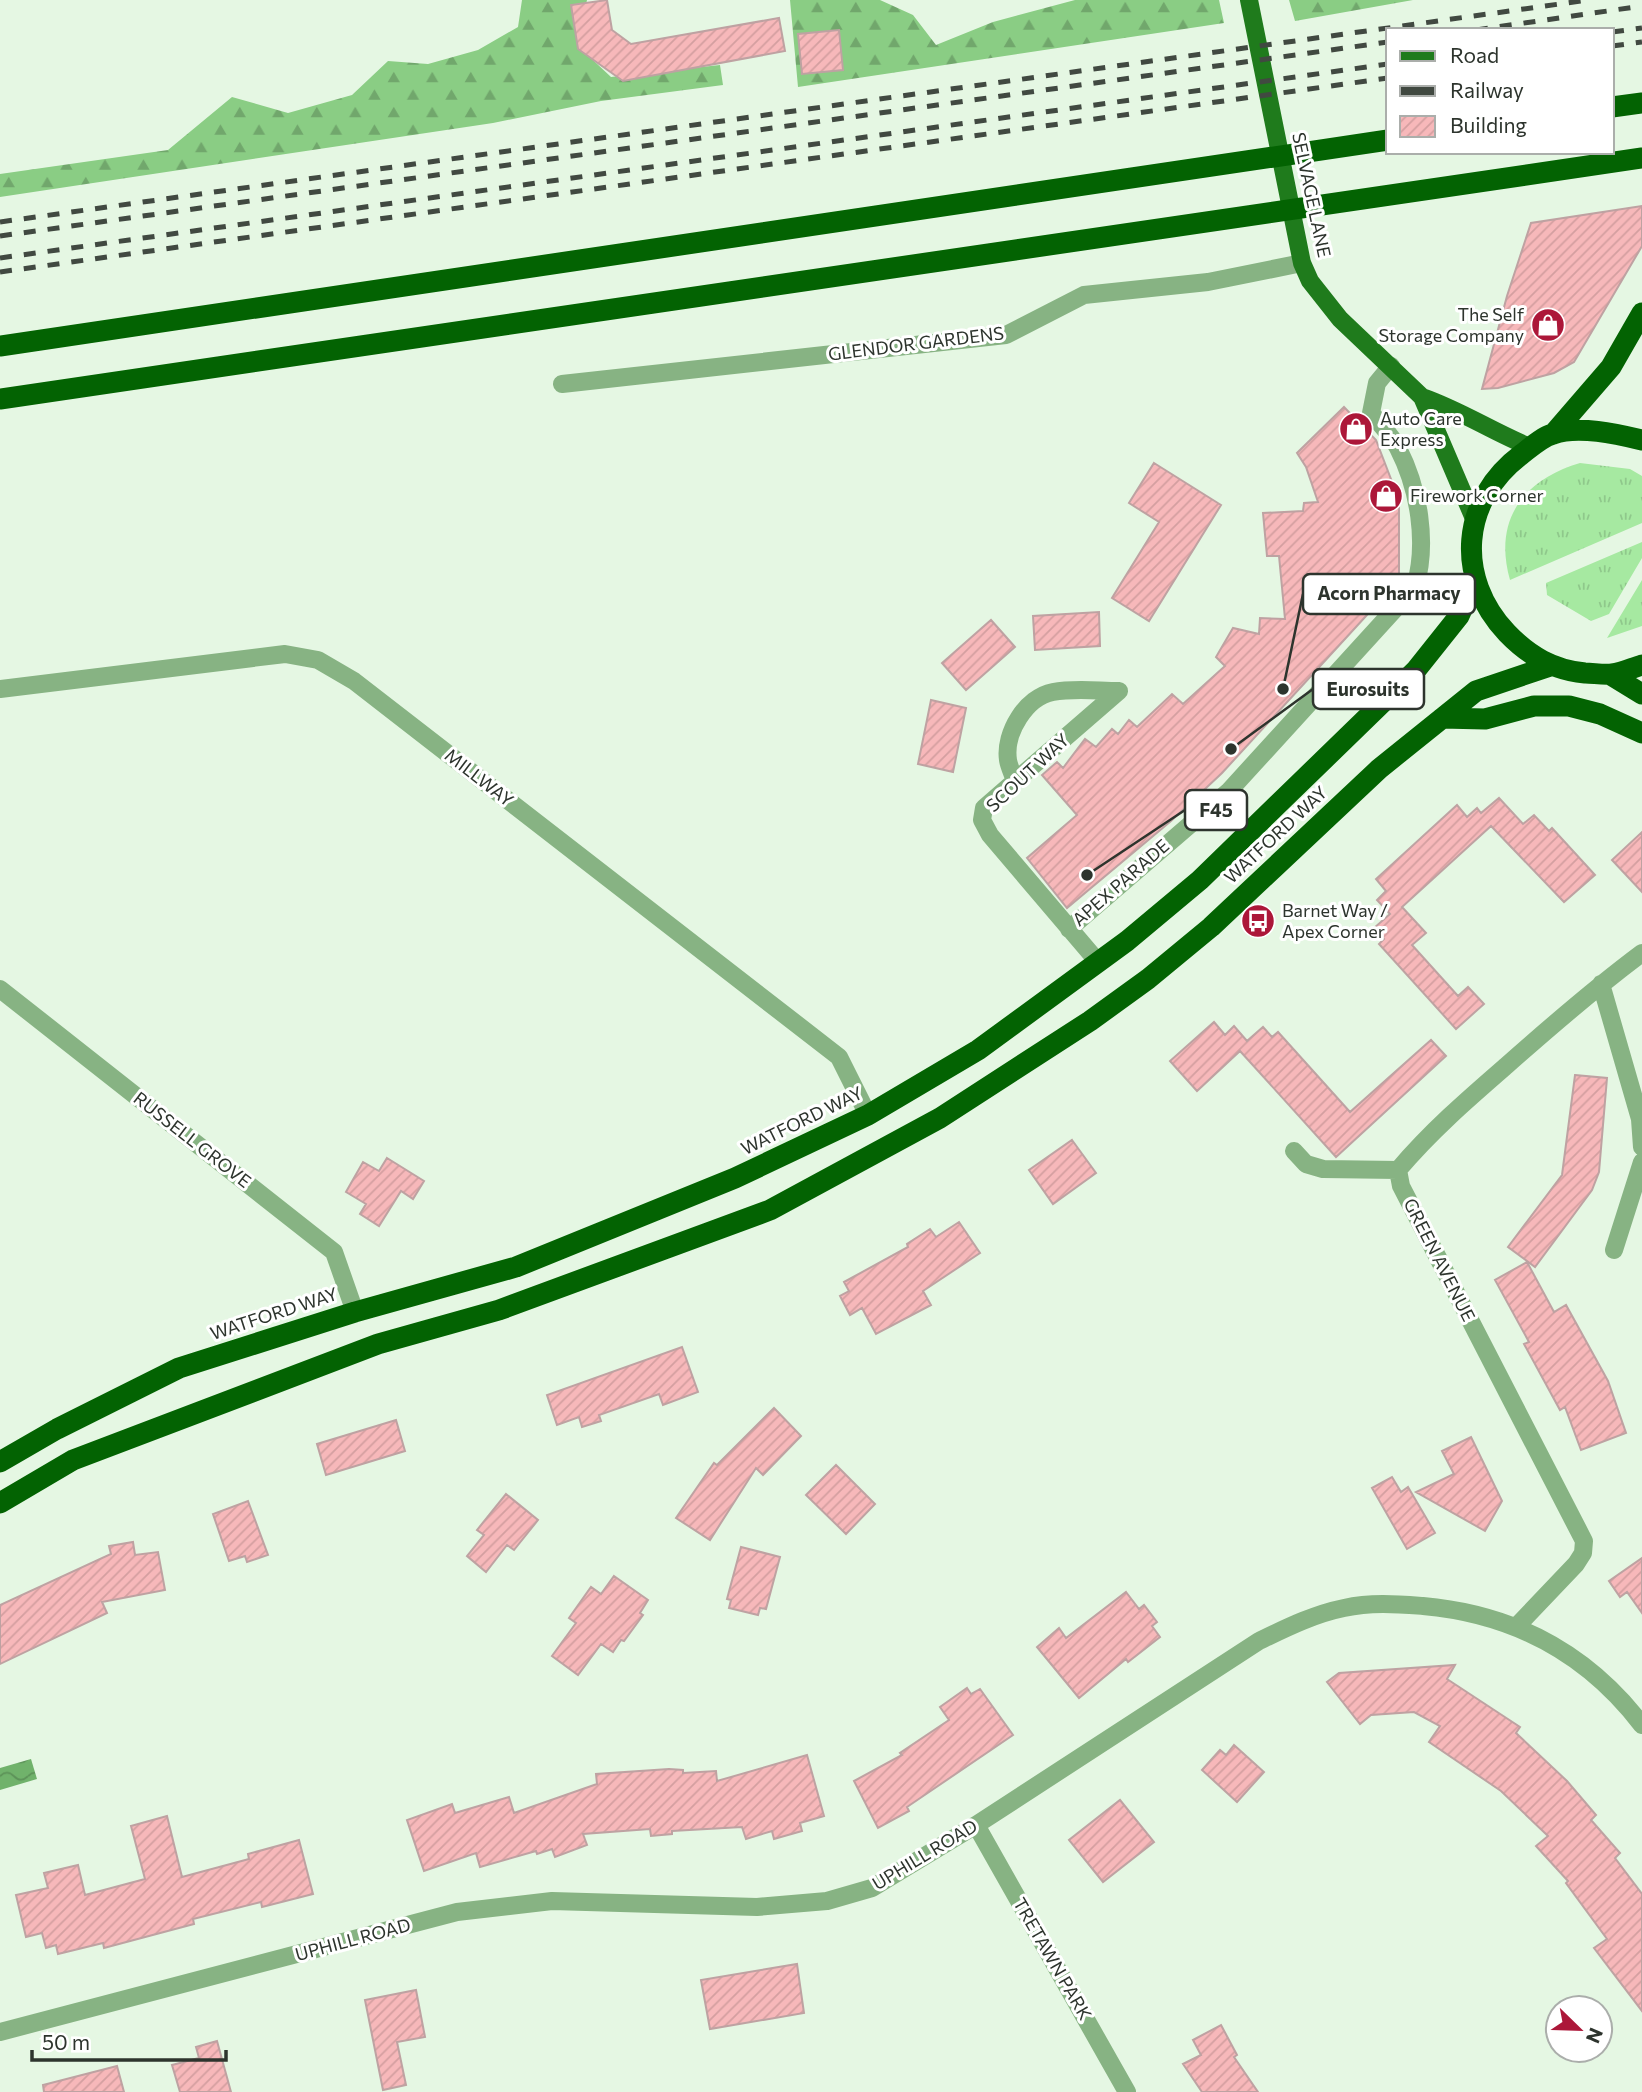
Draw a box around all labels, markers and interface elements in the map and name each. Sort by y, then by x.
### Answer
legend [1386,28,1614,154]
text: Road [1450,42,1499,67]
text: Railway [1450,77,1524,102]
text: Building [1450,112,1527,137]
street label: SELVAGE LANE [1288,130,1336,259]
place label: The Self Storage Company [1378,303,1525,346]
shop icon: The Self Storage Company [1529,306,1567,344]
street label: GLENDOR GARDENS [827,321,1005,365]
place label: Auto Care Express [1380,407,1462,450]
shop icon: Auto Care Express [1337,410,1375,448]
shop icon: Firework Corner [1367,477,1405,515]
place label: Firework Corner [1410,484,1544,506]
callout: Acorn Pharmacy [1303,574,1475,614]
text: Acorn Pharmacy [1317,581,1461,604]
callout: Eurosuits [1313,669,1424,709]
text: Eurosuits [1327,677,1410,700]
street label: SCOUT WAY [981,728,1074,816]
street label: MILLWAY [441,744,519,811]
street label: WATFORD WAY [1219,781,1332,888]
callout: F45 [1185,790,1247,830]
text: F45 [1199,798,1233,821]
street label: APEX PARADE [1067,834,1173,930]
place label: Barnet Way / Apex Corner [1282,899,1388,942]
bus stop icon: Barnet Way / Apex Corner [1239,902,1277,940]
street label: WATFORD WAY [737,1081,866,1159]
street label: RUSSELL GROVE [129,1087,256,1192]
street label: GREEN AVENUE [1399,1194,1480,1325]
street label: WATFORD WAY [207,1282,341,1344]
street label: UPHILL ROAD [868,1814,981,1894]
street label: TRETAWN PARK [1009,1893,1097,2024]
street label: UPHILL ROAD [293,1913,413,1965]
north arrow [1544,1994,1614,2064]
scale bar [32,2018,226,2062]
text: N [1582,2025,1608,2047]
text: 50 m [42,2029,90,2054]

